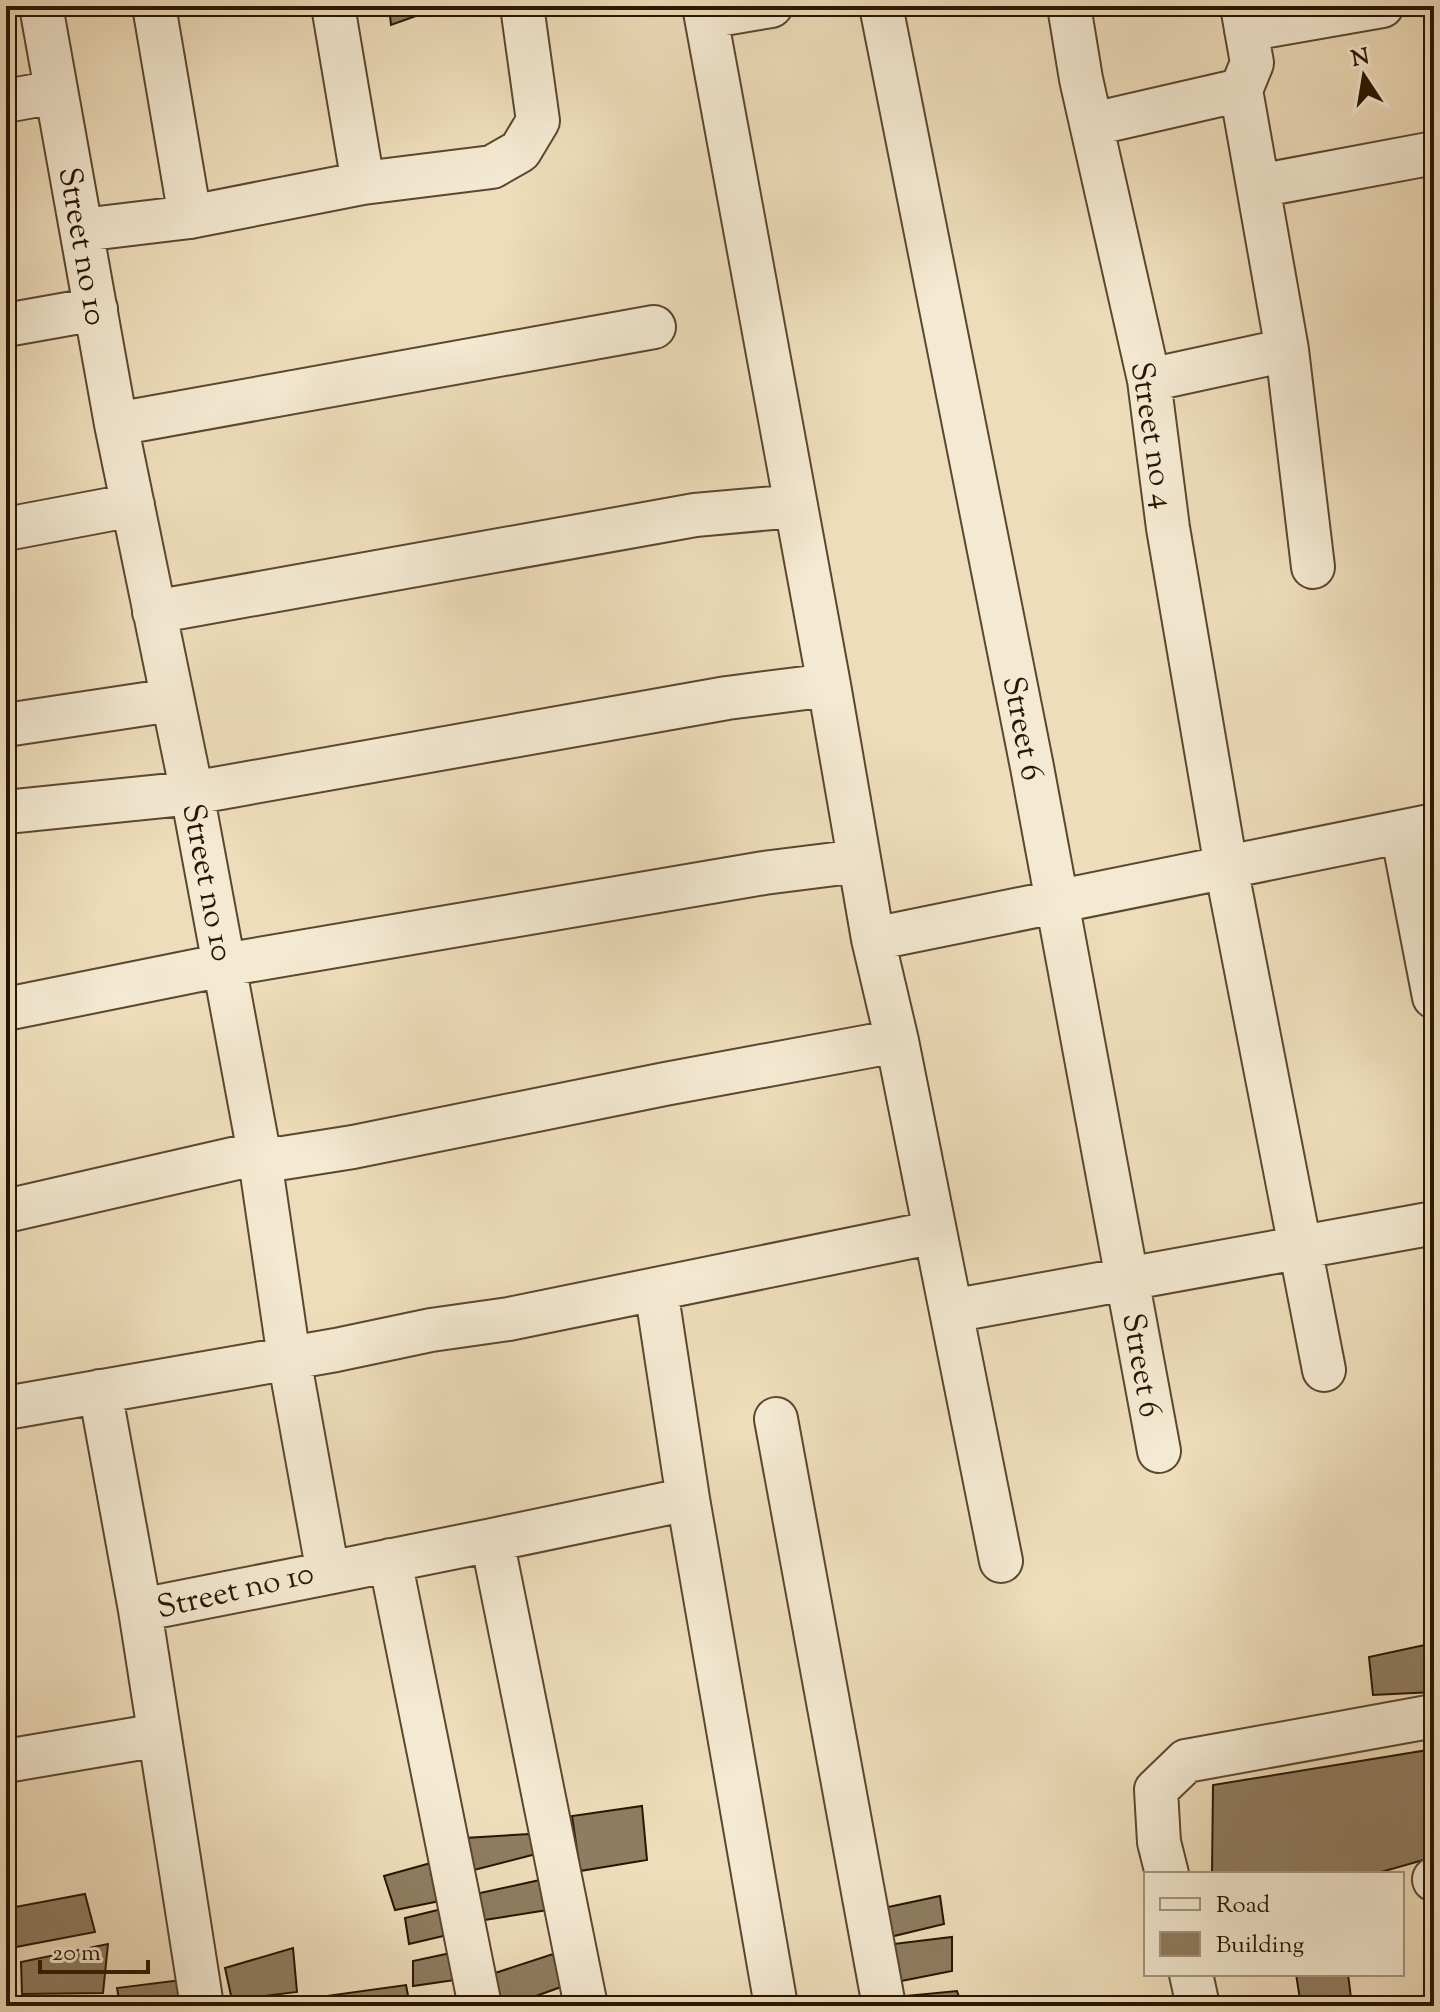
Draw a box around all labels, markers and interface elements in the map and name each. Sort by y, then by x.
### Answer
north arrow [1324,36,1404,116]
text: N [1349,42,1373,77]
street label: Street no 10 [45,164,118,329]
street label: Street no 4 [1117,359,1185,512]
street label: Street 6 [988,672,1054,785]
street label: Street no 10 [168,800,244,965]
street label: Street 6 [1108,1310,1172,1421]
street label: Street no 10 [153,1552,319,1632]
legend [1144,1872,1404,1976]
text: Road [1216,1889,1270,1923]
scale bar [40,1924,148,1974]
text: Building [1216,1929,1305,1963]
text: 20 m [52,1937,101,1971]

